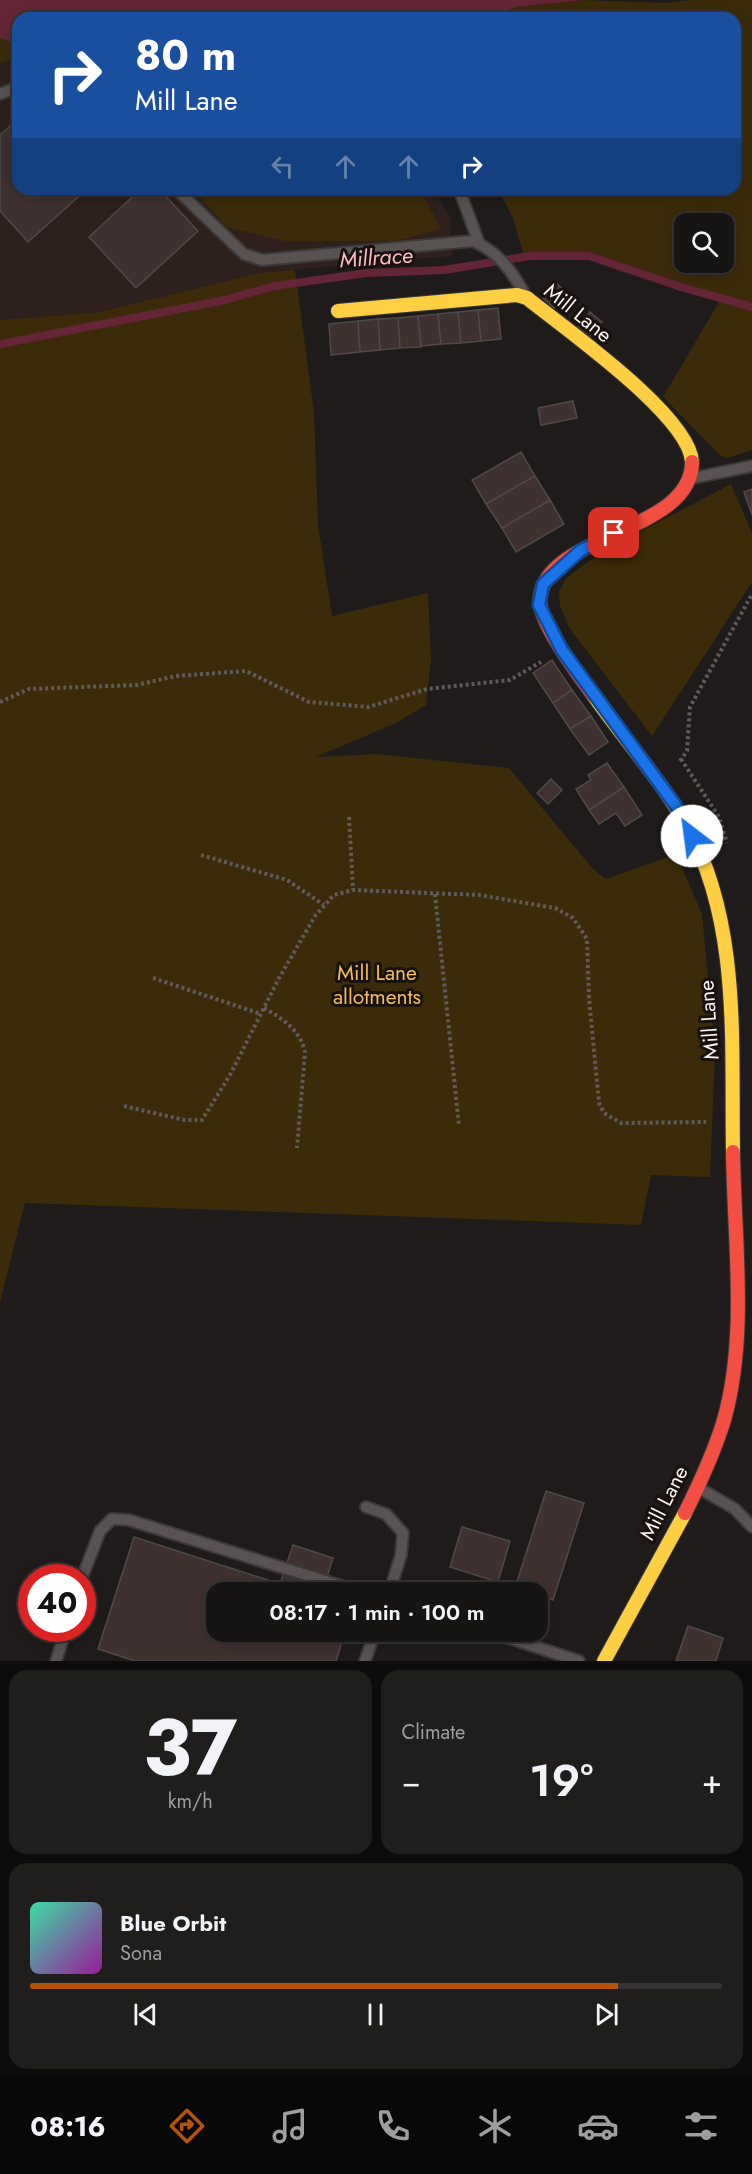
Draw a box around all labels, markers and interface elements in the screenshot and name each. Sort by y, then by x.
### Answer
text: 80 m [135,25,236,86]
icon: right [36,36,114,114]
text: Mill Lane [135,81,238,120]
icon: left [266,150,299,183]
icon: ahead [329,150,362,183]
icon: ahead [392,150,425,183]
icon: right [455,150,488,183]
map controls [674,213,734,273]
button: search [674,213,734,273]
water label: Millrace [338,238,414,276]
street label: Mill Lane [538,276,619,350]
pin [588,507,639,558]
icon: arrive [597,516,630,549]
position arrow [660,804,724,868]
park label: Mill Lane allotments [333,958,421,1012]
street label: Mill Lane [691,979,727,1061]
street label: Mill Lane [633,1460,696,1545]
speed limit sign: 40 [18,1564,96,1642]
text: 08:17 · 1 min · 100 m [269,1596,485,1628]
text: 37 [143,1692,237,1804]
text: Climate [402,1718,465,1747]
text: 19° [529,1748,593,1813]
text: − [402,1758,421,1805]
text: + [702,1758,722,1805]
text: km/h [168,1787,213,1816]
text: Blue Orbit [120,1907,226,1939]
text: Sona [120,1939,162,1968]
icon: previous [129,1998,162,2031]
icon: pause [359,1998,392,2031]
icon: next [590,1998,623,2031]
icon: directions [166,2105,208,2147]
icon: music [269,2105,311,2147]
icon: phone [372,2105,414,2147]
icon: climate [474,2105,516,2147]
icon: car [577,2105,619,2147]
icon: filters [680,2105,722,2147]
text: 08:16 [30,2107,106,2146]

